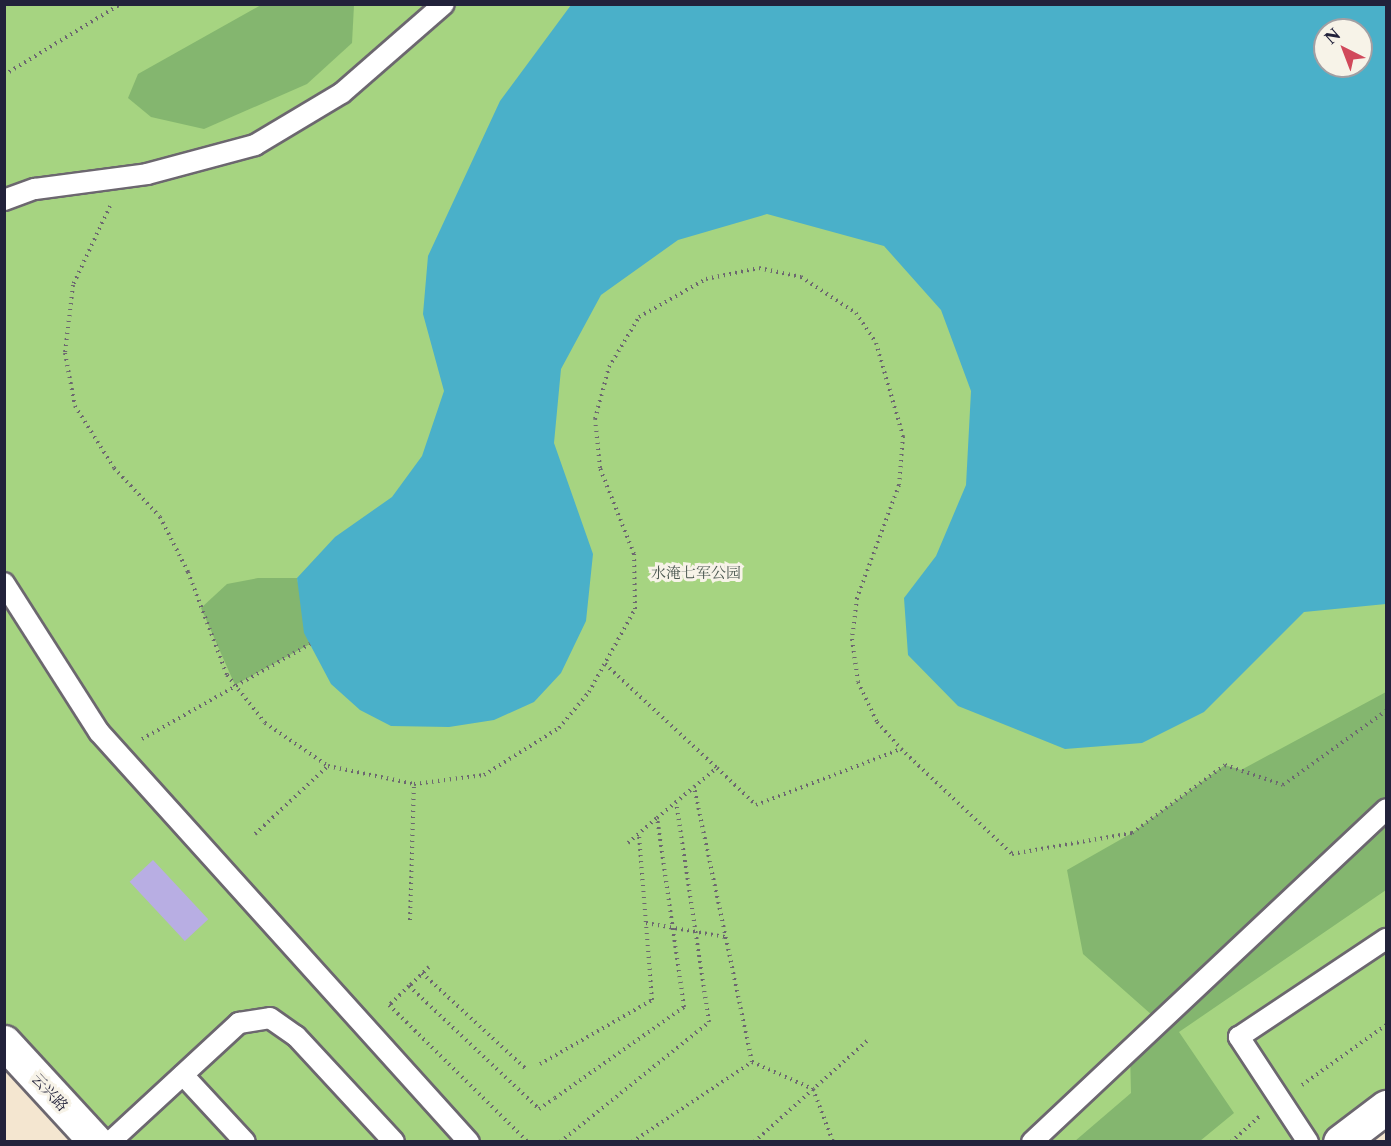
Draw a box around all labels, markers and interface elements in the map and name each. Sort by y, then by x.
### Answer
north arrow [1313,18,1373,78]
text: N [1320,24,1344,48]
park label: 水淹七军公园 [651,564,741,582]
street label: 云兴路 [28,1069,72,1115]

